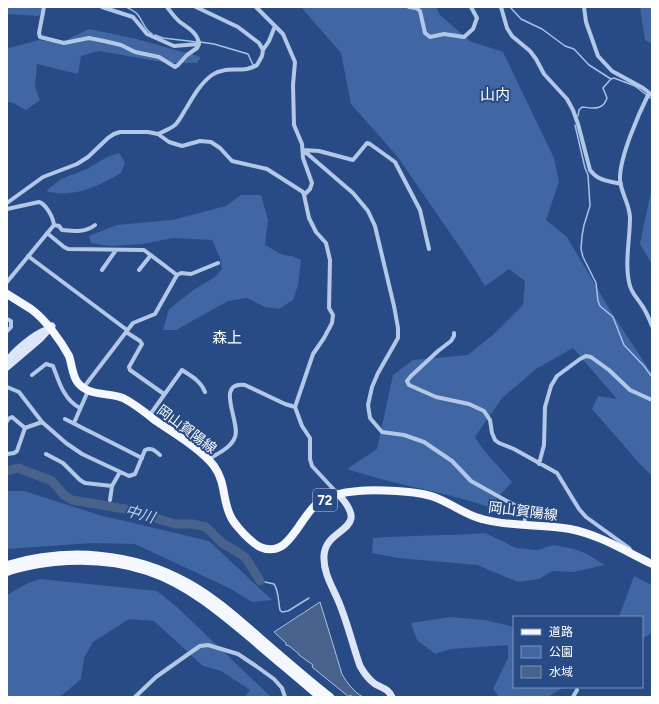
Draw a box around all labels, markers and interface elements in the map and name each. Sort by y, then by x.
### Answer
district label: 山内 [480,86,510,104]
district label: 森上 [212,329,242,347]
street label: 岡山賀陽線 [154,402,220,457]
road number: 72 [313,489,337,511]
street label: 岡山賀陽線 [487,499,559,524]
water label: 中川 [123,501,159,527]
legend [513,616,643,688]
text: 道路 [549,625,573,639]
text: 公園 [549,645,573,659]
text: 水域 [549,665,573,679]

